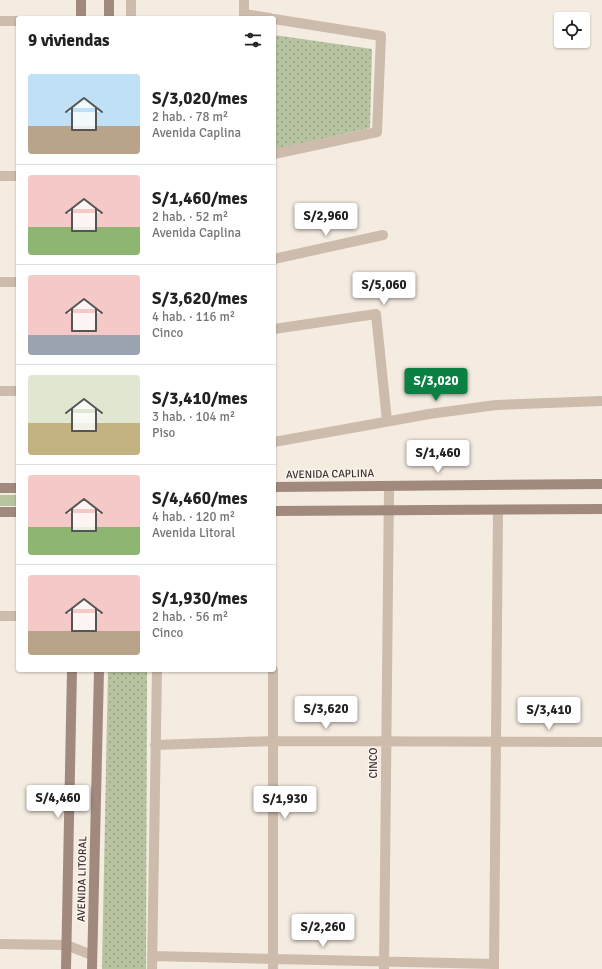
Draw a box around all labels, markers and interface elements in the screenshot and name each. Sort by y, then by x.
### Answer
map controls [554,12,590,48]
button: locate [554,12,590,48]
icon: filters [242,29,264,51]
text: 9 viviendas [28,30,110,51]
text: S/3,020/mes [152,88,248,109]
icon: home [60,90,108,138]
text: 2 hab. · 78 m² [152,109,228,125]
text: Avenida Caplina [152,125,241,141]
text: S/1,460/mes [152,188,248,209]
icon: home [60,191,108,239]
pin: S/2,960 [289,203,363,237]
text: S/2,960 [303,208,349,224]
text: 2 hab. · 52 m² [152,209,228,225]
text: Avenida Caplina [152,225,241,241]
pin: S/5,060 [347,272,421,306]
text: S/5,060 [361,277,407,293]
text: S/3,620/mes [152,288,248,309]
icon: home [60,291,108,339]
text: 4 hab. · 116 m² [152,309,235,325]
text: Cinco [152,325,183,341]
pin: S/3,020 [399,368,473,402]
text: S/3,020 [413,373,459,389]
text: S/3,410/mes [152,388,248,409]
icon: home [60,391,108,439]
text: 3 hab. · 104 m² [152,409,235,425]
text: Piso [152,425,175,441]
pin: S/1,460 [401,440,475,474]
text: S/1,460 [415,445,461,461]
street label: AVENIDA CAPLINA [286,467,374,481]
text: S/4,460/mes [152,488,248,509]
icon: home [60,491,108,539]
text: 4 hab. · 120 m² [152,509,235,525]
text: Avenida Litoral [152,525,235,541]
text: S/1,930/mes [152,588,248,609]
icon: home [60,591,108,639]
text: 2 hab. · 56 m² [152,609,228,625]
text: Cinco [152,625,183,641]
pin: S/3,620 [289,696,363,730]
pin: S/3,410 [512,697,586,731]
text: S/3,620 [303,701,349,717]
text: S/3,410 [526,702,572,718]
street label: CINCO [367,747,380,779]
pin: S/4,460 [21,785,95,819]
pin: S/1,930 [248,786,322,820]
text: S/4,460 [35,790,81,806]
text: S/1,930 [262,791,308,807]
street label: AVENIDA LITORAL [75,836,89,922]
pin: S/2,260 [286,914,360,948]
text: S/2,260 [300,919,346,935]

